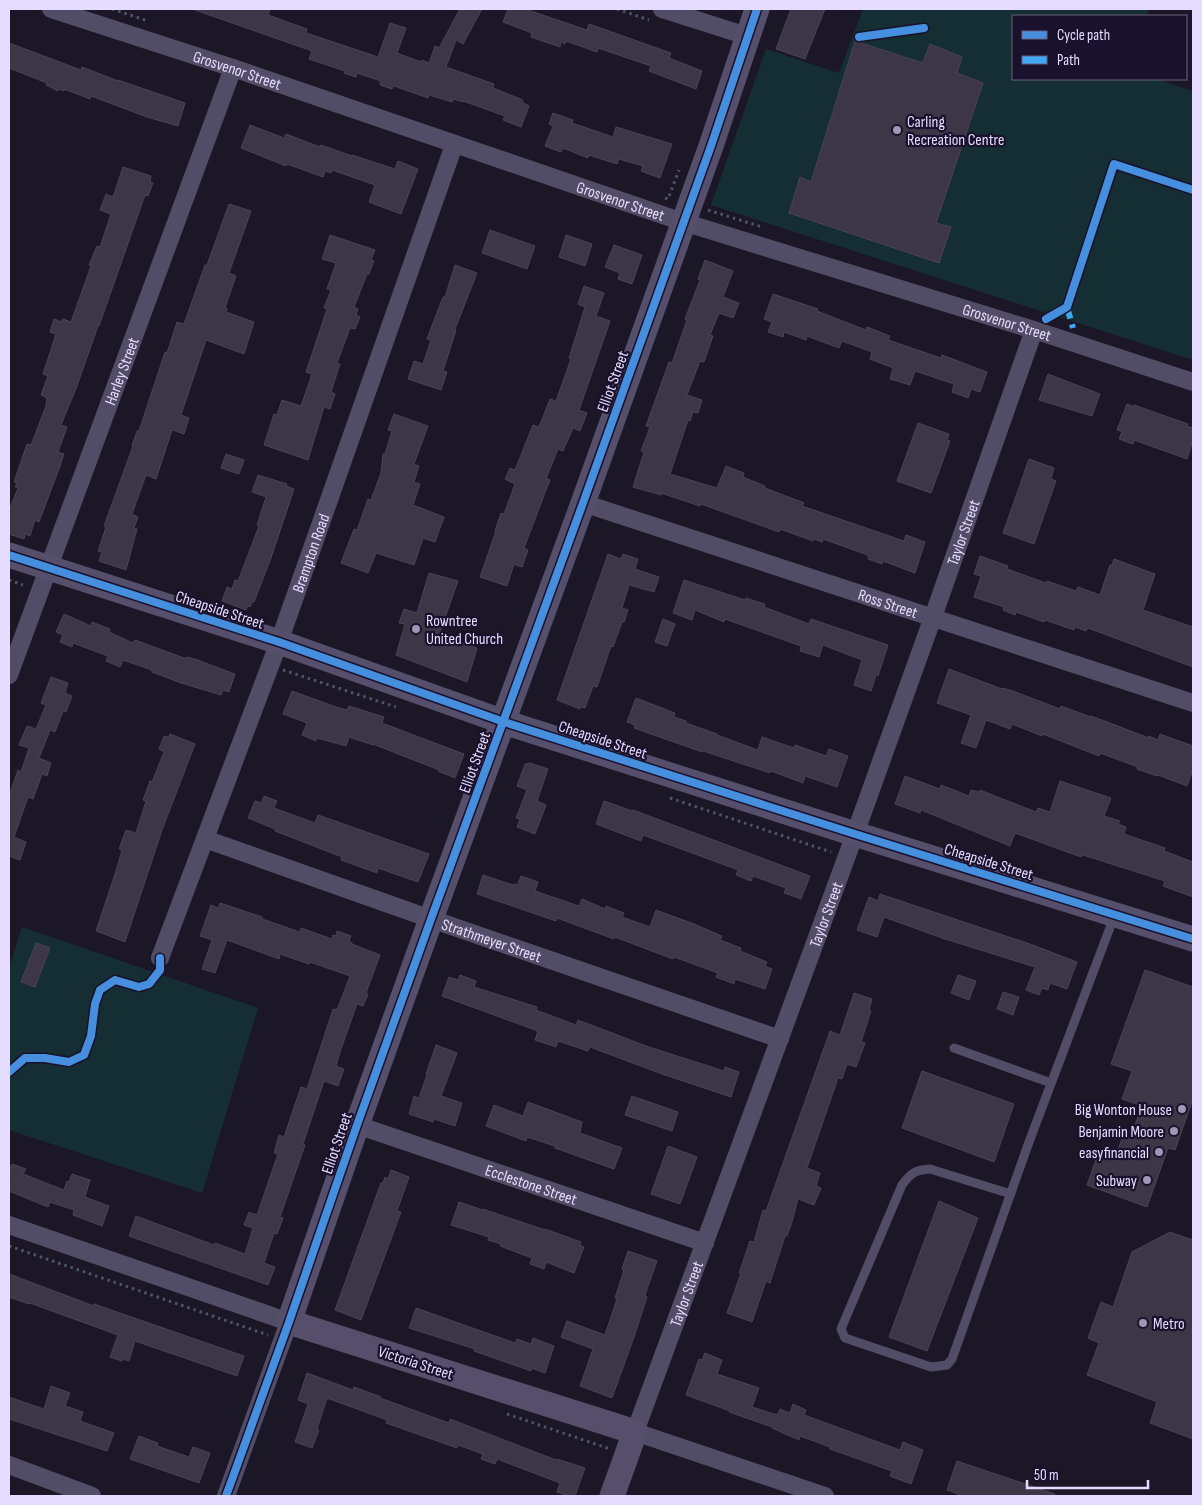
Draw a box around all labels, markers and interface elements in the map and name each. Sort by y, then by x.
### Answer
legend [1012,15,1187,80]
text: Cycle path [1057,26,1110,45]
street label: Grosvenor Street [190,48,283,95]
text: Path [1057,51,1080,70]
place label: Carling Recreation Centre [907,113,1004,150]
marker: Carling Recreation Centre [891,124,903,136]
street label: Grosvenor Street [574,178,667,226]
street label: Grosvenor Street [960,301,1053,346]
street label: Harley Street [101,335,144,408]
street label: Elliot Street [594,348,633,415]
street label: Taylor Street [944,497,985,568]
street label: Brampton Road [289,512,334,595]
street label: Ross Street [855,586,920,623]
street label: Cheapside Street [173,587,266,634]
place label: Rowntree United Church [426,612,503,649]
marker: Rowntree United Church [410,623,422,635]
street label: Cheapside Street [556,717,649,764]
street label: Elliot Street [456,729,495,796]
street label: Cheapside Street [942,840,1035,885]
street label: Taylor Street [806,879,848,950]
street label: Strathmeyer Street [439,915,544,967]
place label: Big Wonton House [1075,1101,1172,1120]
marker: Big Wonton House [1176,1103,1188,1115]
street label: Elliot Street [318,1110,357,1177]
place label: Benjamin Moore [1078,1123,1164,1142]
marker: Benjamin Moore [1168,1125,1180,1137]
place label: easyfinancial [1079,1144,1149,1163]
marker: easyfinancial [1153,1146,1165,1158]
street label: Ecclestone Street [483,1161,579,1210]
place label: Subway [1096,1172,1137,1191]
marker: Subway [1141,1174,1153,1186]
street label: Taylor Street [667,1259,708,1329]
place label: Metro [1153,1315,1185,1334]
marker: Metro [1137,1317,1149,1329]
street label: Victoria Street [376,1342,456,1385]
scale bar [1027,1458,1148,1490]
text: 50 m [1034,1466,1059,1485]

